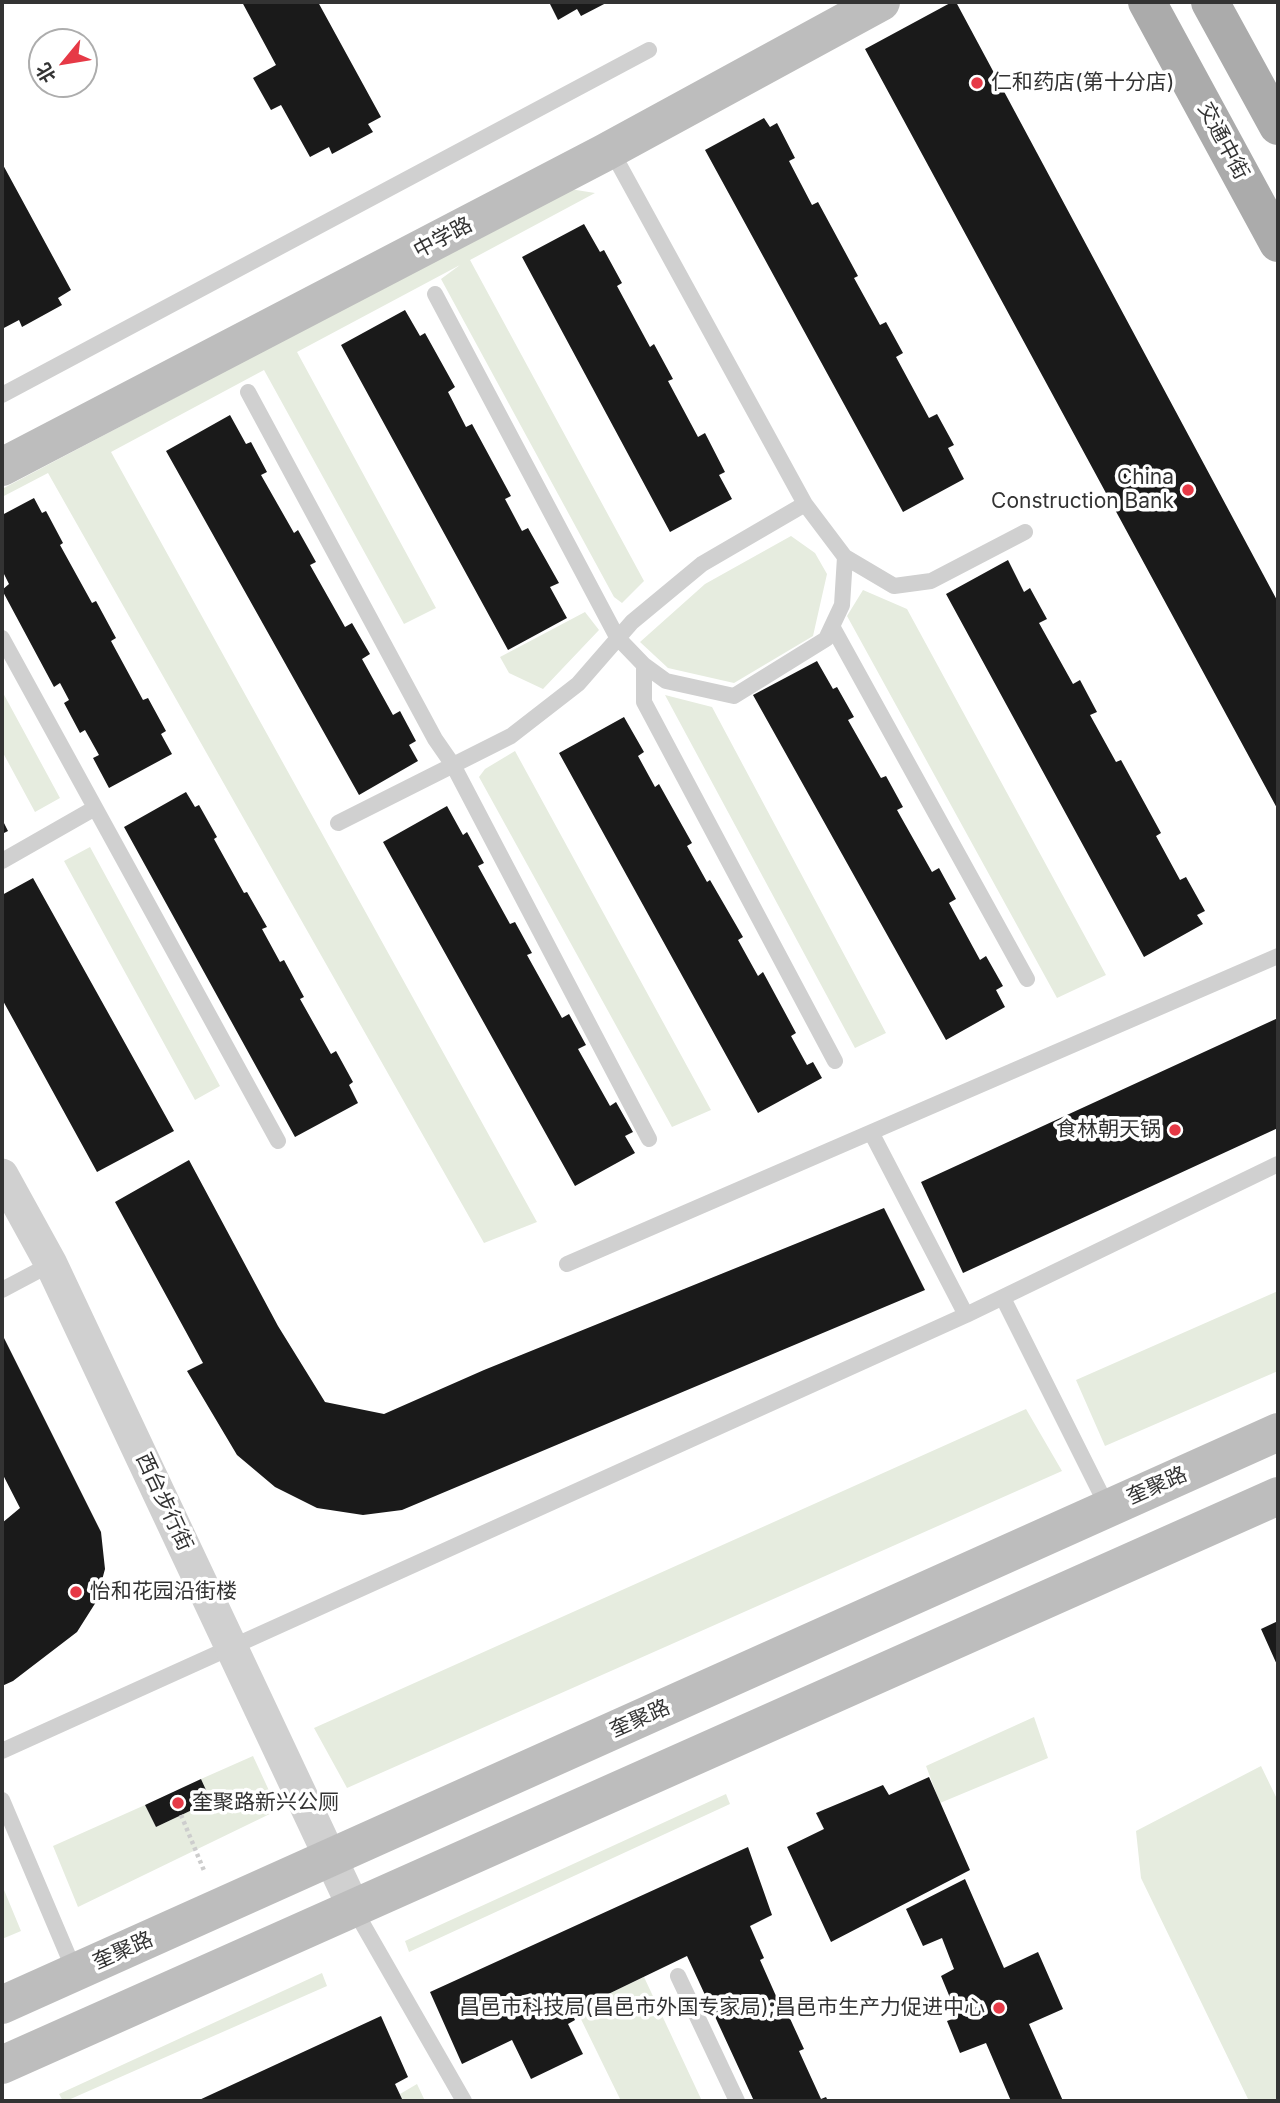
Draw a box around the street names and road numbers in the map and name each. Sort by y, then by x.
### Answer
street label: 交通中街 [1192,98,1254,184]
street label: 中学路 [409,212,477,264]
street label: 西台步行街 [130,1449,198,1555]
street label: 奎聚路 [1123,1462,1191,1510]
street label: 奎聚路 [606,1695,674,1743]
street label: 奎聚路 [89,1927,157,1975]

